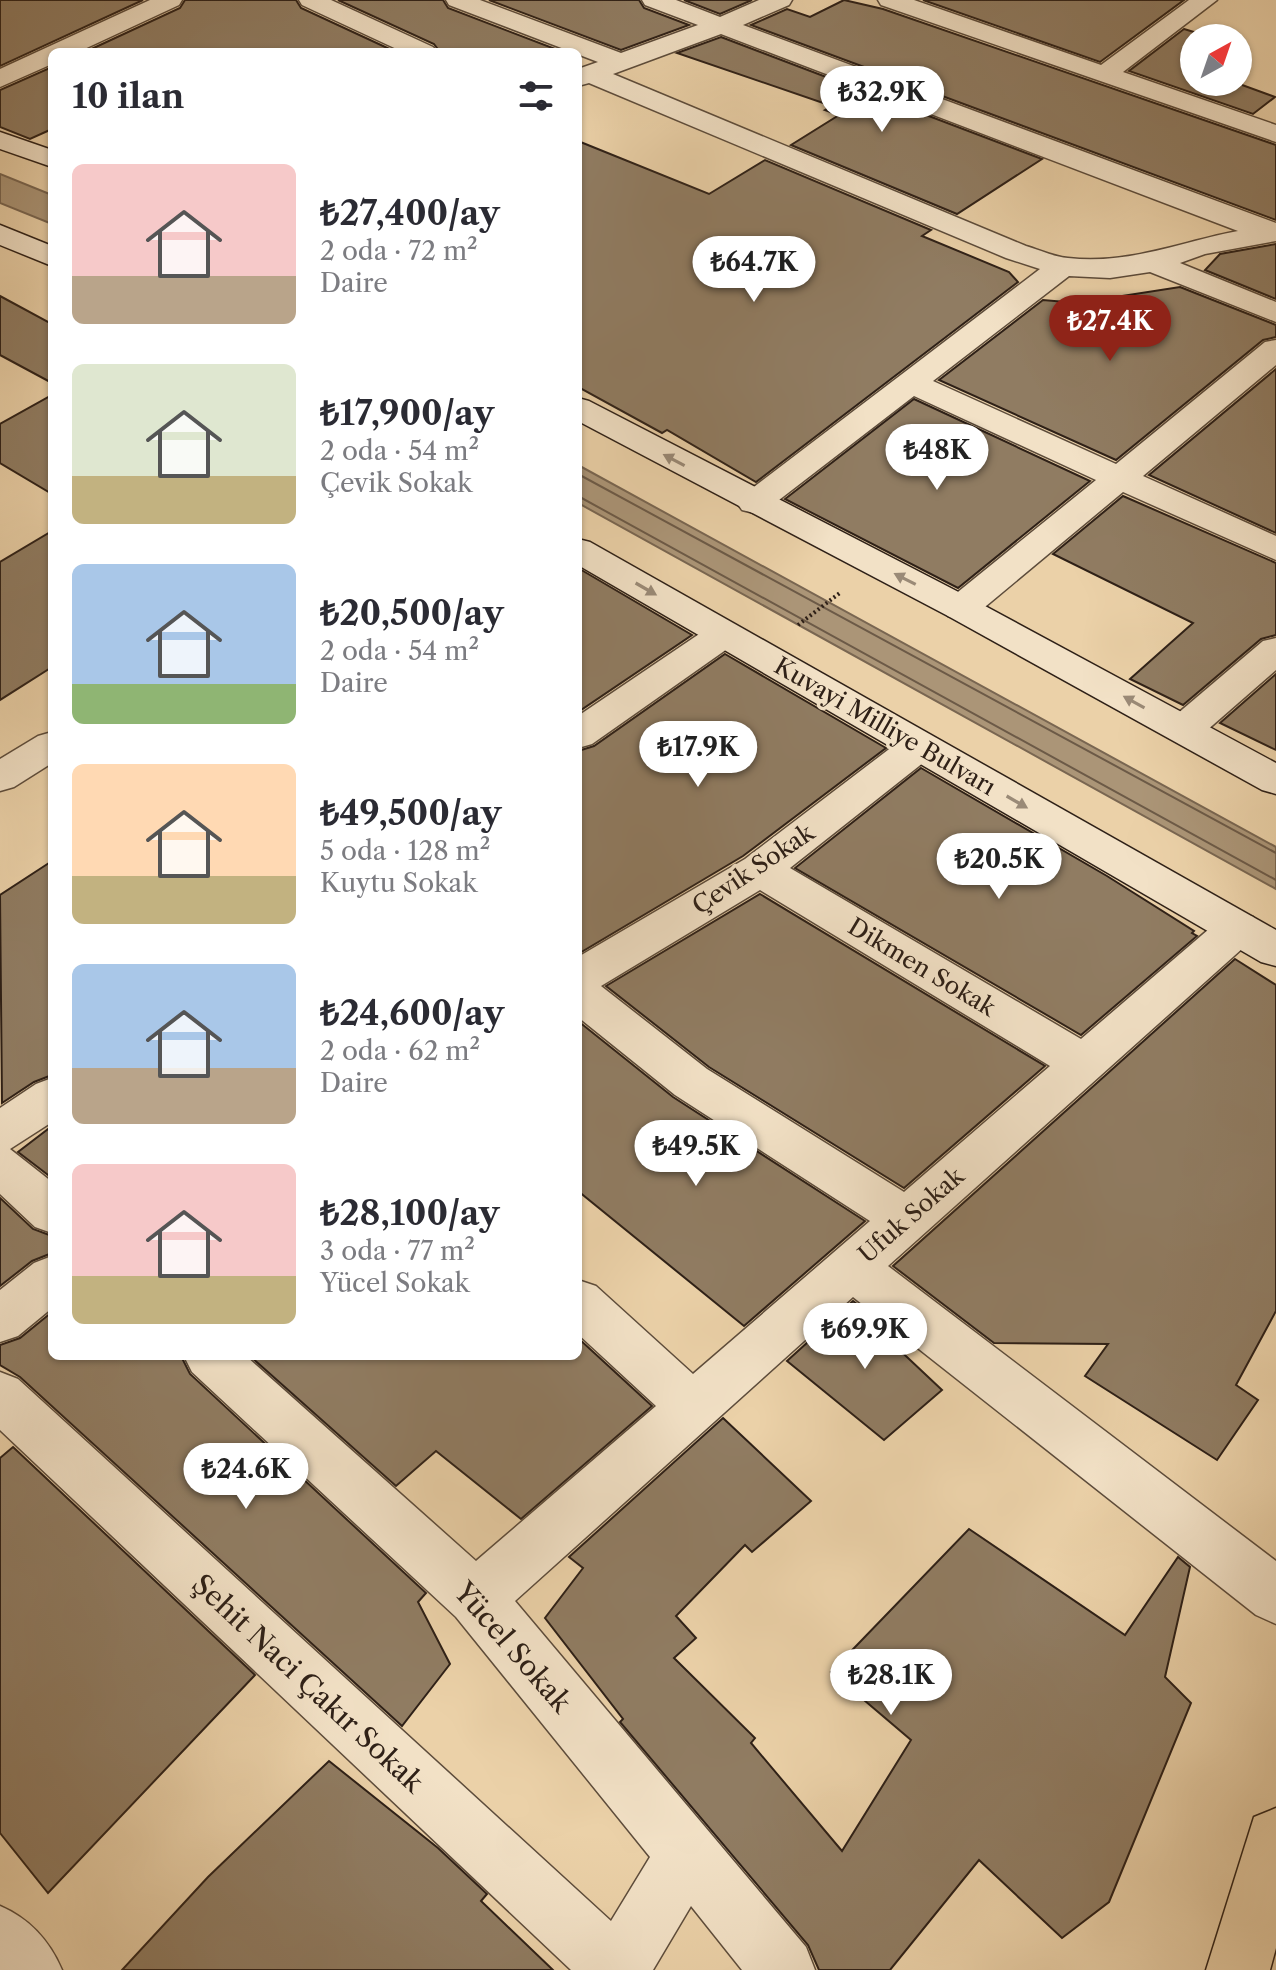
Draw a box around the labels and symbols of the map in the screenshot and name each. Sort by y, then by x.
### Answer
north arrow [1180,24,1252,96]
pin: ₺32.9K [817,66,947,134]
pin: ₺64.7K [689,236,819,304]
pin: ₺27.4K [1045,295,1175,363]
pin: ₺48K [890,424,984,492]
one-way arrow [663,453,685,467]
one-way arrow [893,573,916,586]
one-way arrow [635,582,657,596]
street label: Kuvayi Milliye Bulvarı [769,651,1001,801]
one-way arrow [1123,695,1145,709]
pin: ₺17.9K [633,721,763,789]
one-way arrow [1006,795,1028,809]
street label: Çevik Sokak [687,817,820,920]
pin: ₺20.5K [934,833,1064,901]
street label: Dikmen Sokak [843,912,1002,1023]
pin: ₺49.5K [631,1120,761,1188]
street label: Ufuk Sokak [852,1161,971,1269]
pin: ₺69.9K [800,1303,930,1371]
pin: ₺24.6K [181,1443,311,1511]
street label: Şehit Naci Çakır Sokak [185,1567,432,1800]
street label: Yücel Sokak [447,1574,580,1720]
pin: ₺28.1K [826,1649,956,1717]

